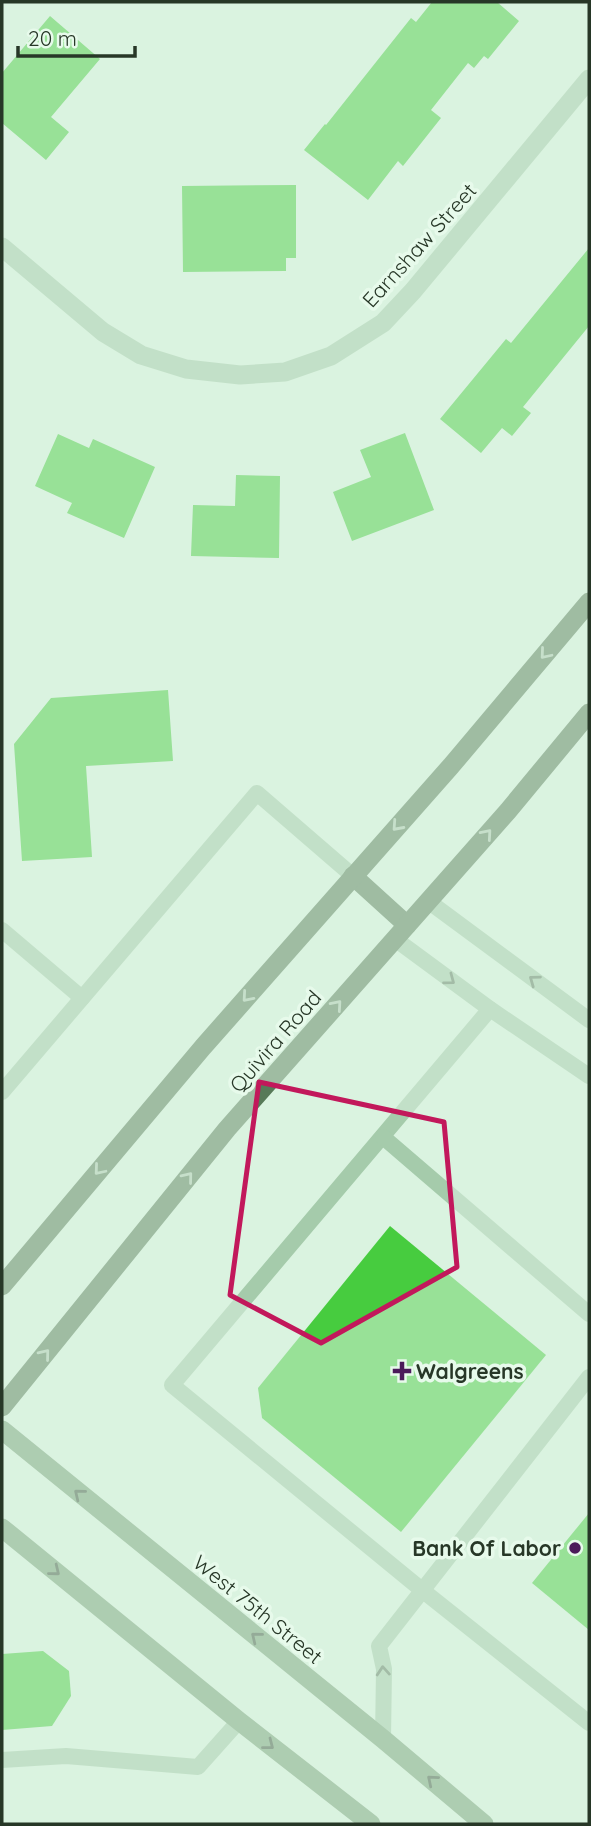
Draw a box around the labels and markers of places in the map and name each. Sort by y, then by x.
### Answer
place label: Walgreens [416,1358,524,1384]
marker: Walgreens [394,1363,410,1379]
place label: Bank Of Labor [412,1535,561,1561]
marker: Bank Of Labor [567,1540,583,1556]

